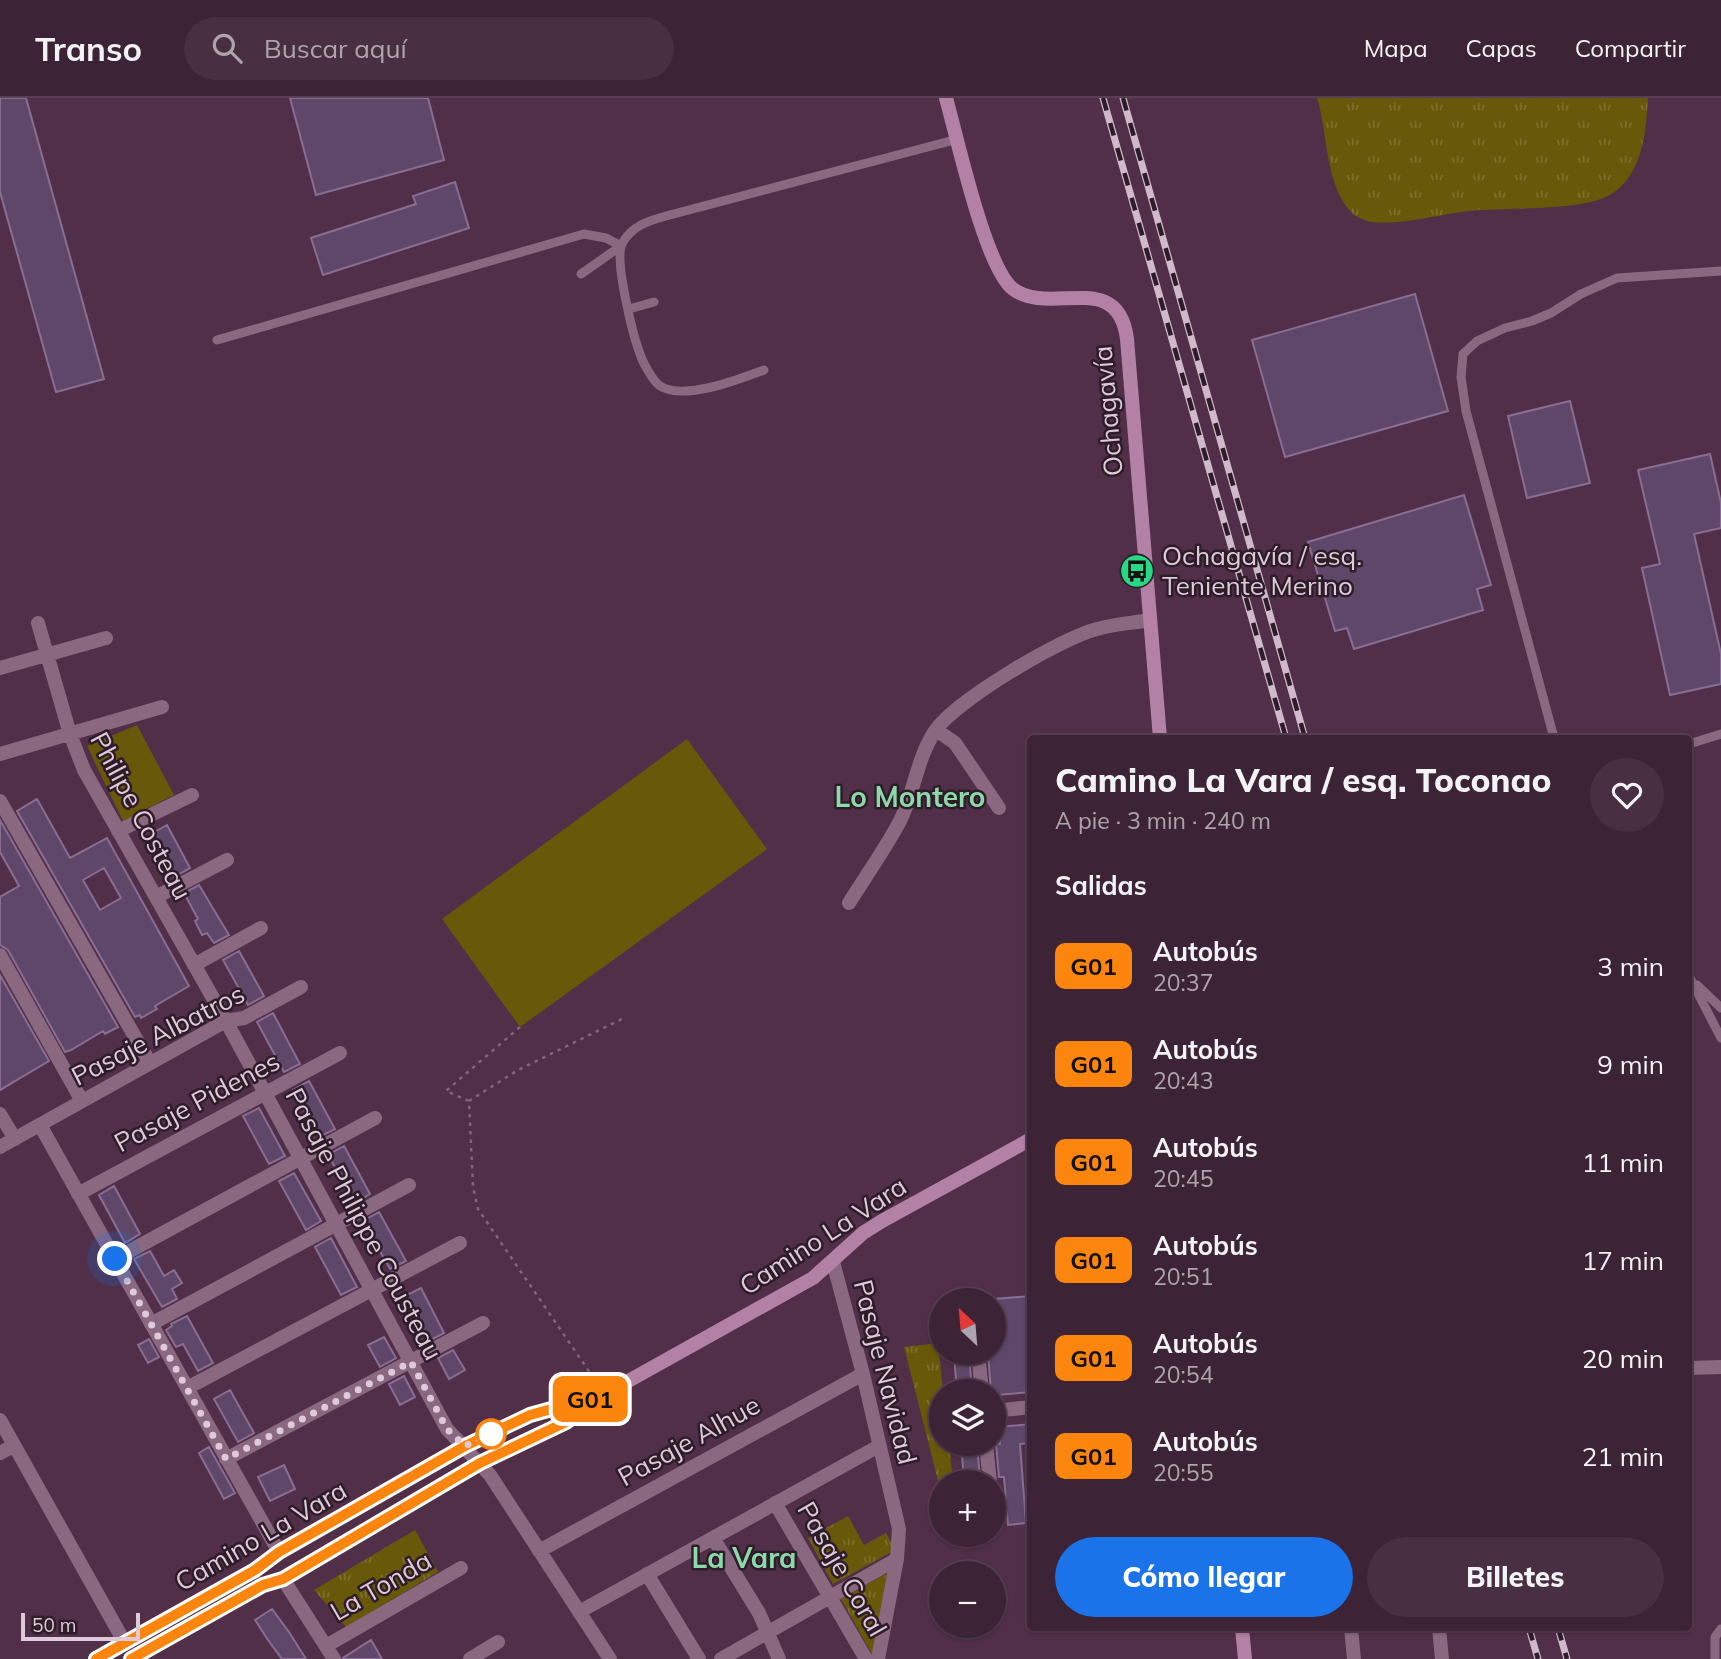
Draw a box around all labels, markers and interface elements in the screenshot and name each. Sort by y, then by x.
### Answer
search box [184,17,674,80]
text: Transo [35,28,142,69]
icon: search [208,29,246,67]
text: Buscar aquí [264,32,407,65]
text: Mapa [1364,33,1428,63]
text: Capas [1466,33,1537,63]
text: Compartir [1575,33,1686,63]
street label: Ochagavía [1085,345,1130,477]
place label: Ochagavía / esq. Teniente Merino [1162,539,1362,602]
bus stop icon: Ochagavía / esq. Teniente Merino [1118,552,1156,590]
street label: Philipe Costeau [83,726,200,905]
button: heart [1590,758,1664,832]
text: Camino La Vara / esq. Toconao [1055,759,1551,800]
district label: Lo Montero [835,779,985,814]
text: A pie · 3 min · 240 m [1055,806,1271,835]
text: Salidas [1055,869,1147,902]
text: Autobús [1153,935,1258,968]
text: 3 min [1597,950,1664,983]
text: G01 [1070,951,1117,981]
text: 20:37 [1153,968,1213,997]
street label: Pasaje Albatros [66,977,250,1092]
text: Autobús [1153,1033,1258,1066]
street label: Pasaje Pidenes [108,1044,285,1159]
text: 9 min [1597,1048,1664,1081]
text: G01 [1070,1049,1117,1079]
text: 20:43 [1153,1066,1213,1095]
street label: Pasaje Philippe Cousteau [279,1082,450,1366]
text: Autobús [1153,1131,1258,1164]
text: 11 min [1582,1146,1664,1179]
text: G01 [1070,1147,1117,1177]
text: 20:45 [1153,1164,1213,1193]
street label: Camino La Vara [733,1169,912,1302]
text: Autobús [1153,1229,1258,1262]
your location [97,1241,132,1276]
text: 17 min [1582,1244,1664,1277]
text: G01 [1070,1245,1117,1275]
text: 20:51 [1153,1262,1213,1291]
street label: Pasaje Navidad [847,1276,924,1468]
north arrow [929,1288,1006,1365]
map controls [929,1288,1006,1638]
text: Autobús [1153,1327,1258,1360]
text: 20 min [1582,1342,1664,1375]
text: G01 [1070,1343,1117,1373]
text: 20:54 [1153,1360,1213,1389]
line badge: G01 [550,1376,630,1422]
button: layers [929,1379,1006,1456]
text: G01 [567,1384,613,1414]
street label: Pasaje Alhue [612,1388,766,1493]
unlabelled marker [476,1419,506,1449]
text: Autobús [1153,1425,1258,1458]
text: 21 min [1582,1440,1664,1473]
text: G01 [1070,1441,1117,1471]
text: 20:55 [1153,1458,1213,1487]
button: + [929,1470,1006,1547]
street label: Camino La Vara [169,1473,352,1598]
street label: Pasaje Coral [791,1495,894,1642]
button: Cómo llegar [1055,1537,1353,1617]
button: Billetes [1367,1537,1664,1617]
district label: La Vara [692,1540,796,1575]
street label: La Tonda [324,1543,437,1628]
button: − [929,1561,1006,1638]
scale bar [21,1610,140,1642]
text: 50 m [32,1613,76,1637]

